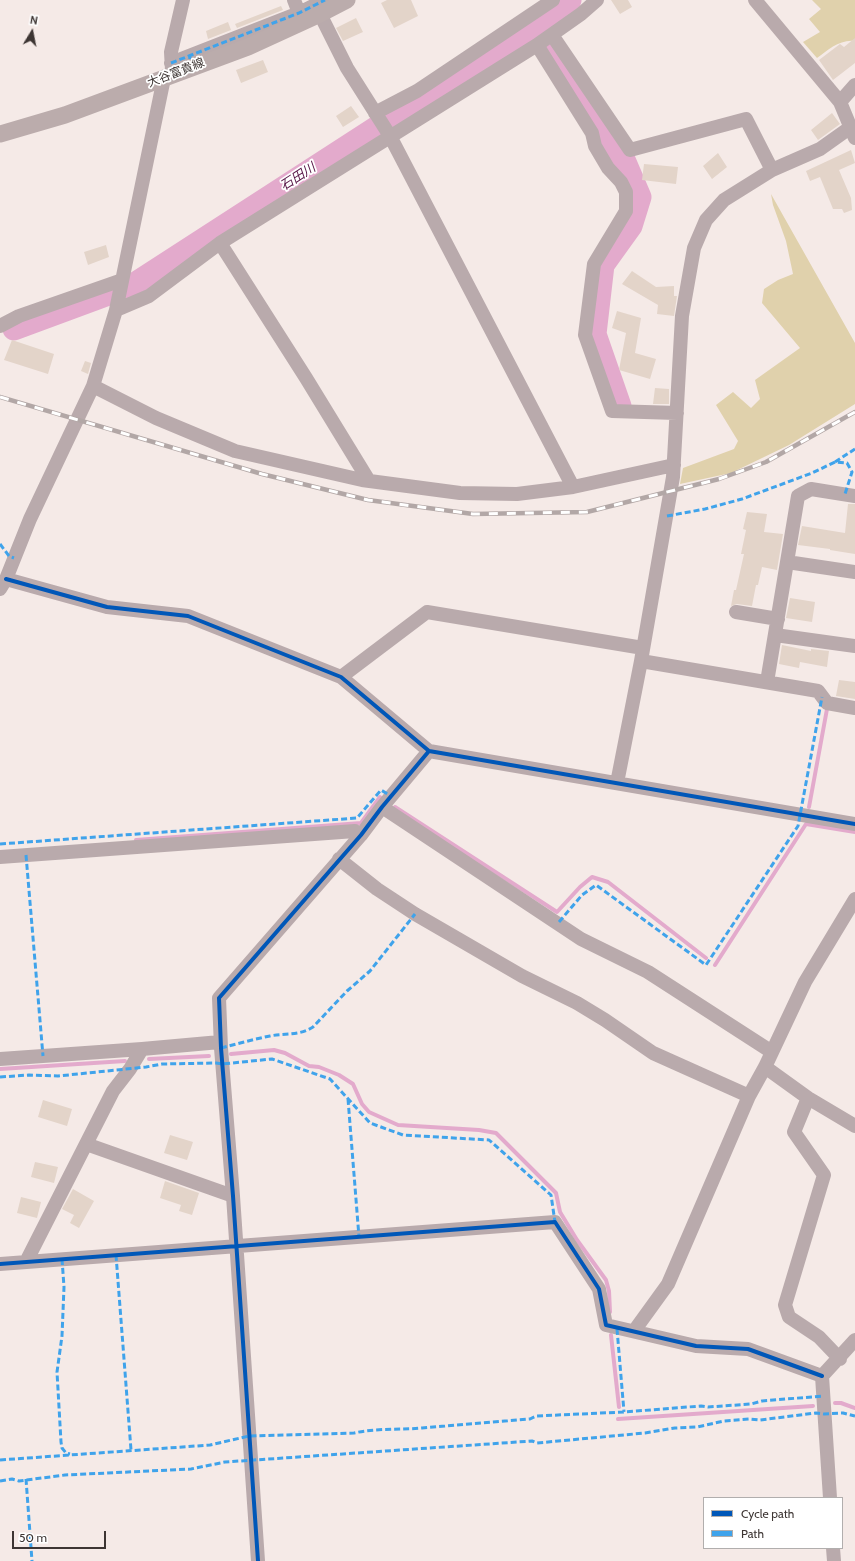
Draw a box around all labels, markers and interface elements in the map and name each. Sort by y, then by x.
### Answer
north arrow [12,12,52,52]
text: N [29,13,39,28]
street label: 大谷富貴線 [145,56,207,90]
water label: 石田川 [277,160,319,194]
legend [703,1497,843,1549]
text: Cycle path [741,1506,794,1521]
scale bar [14,1523,108,1549]
text: Path [741,1526,764,1541]
text: 50 m [19,1530,47,1545]

